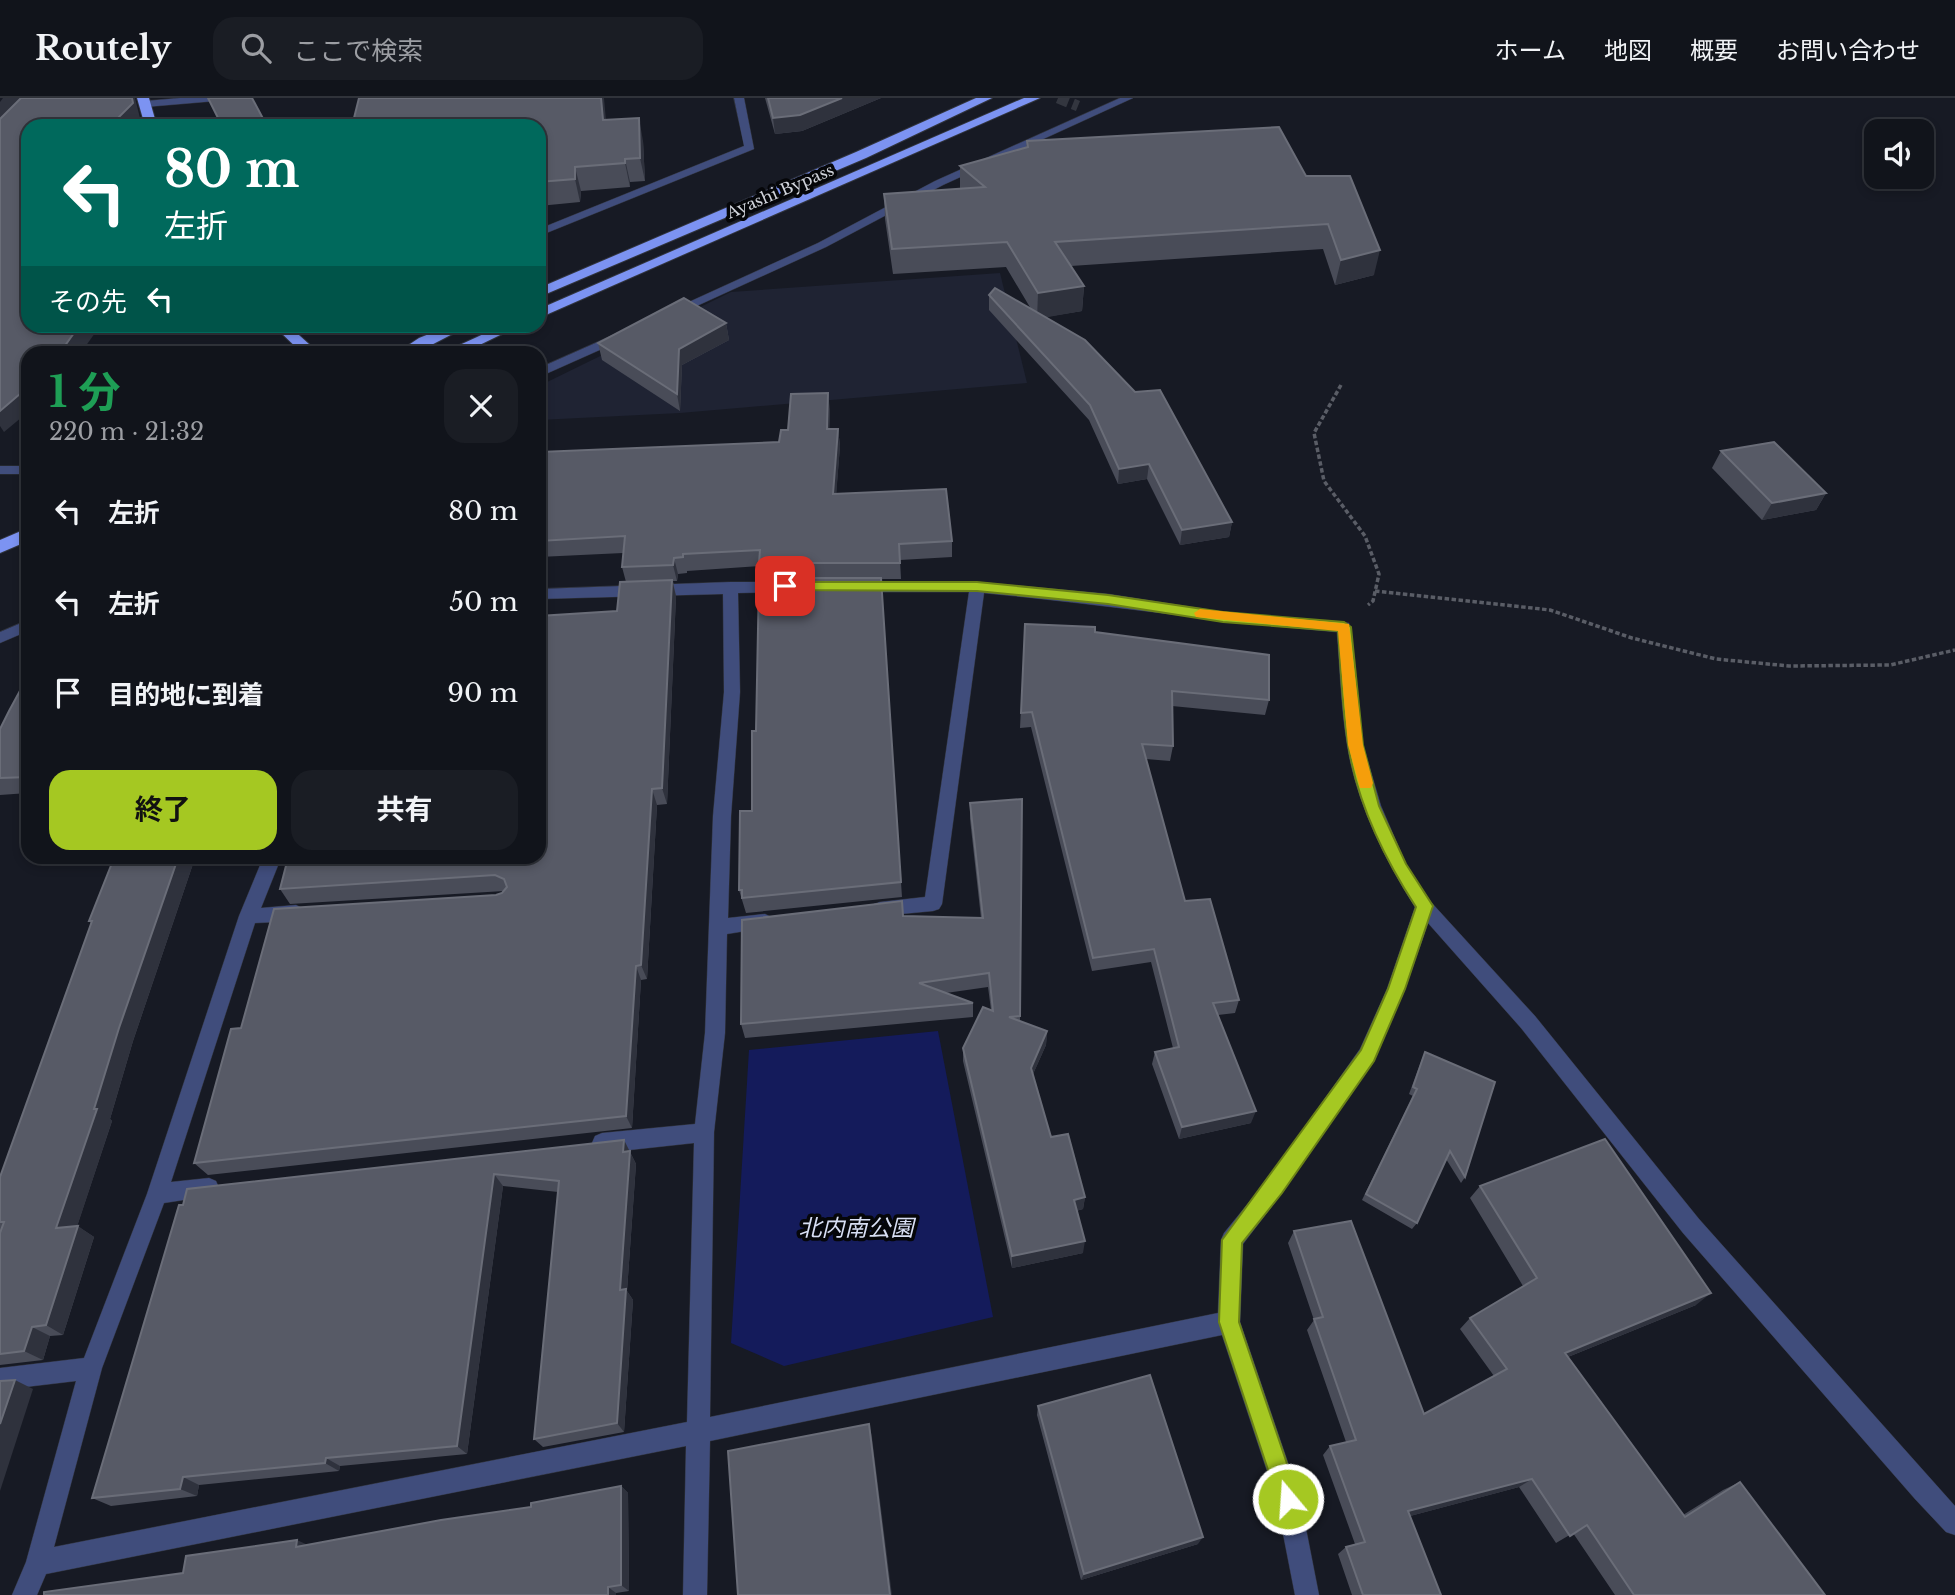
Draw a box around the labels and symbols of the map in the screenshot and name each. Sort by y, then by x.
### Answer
street label: Ayashi Bypass [722,159,837,223]
pin [755,556,815,616]
park label: 北内南公園 [799,1214,917,1242]
position arrow [1251,1462,1325,1536]

